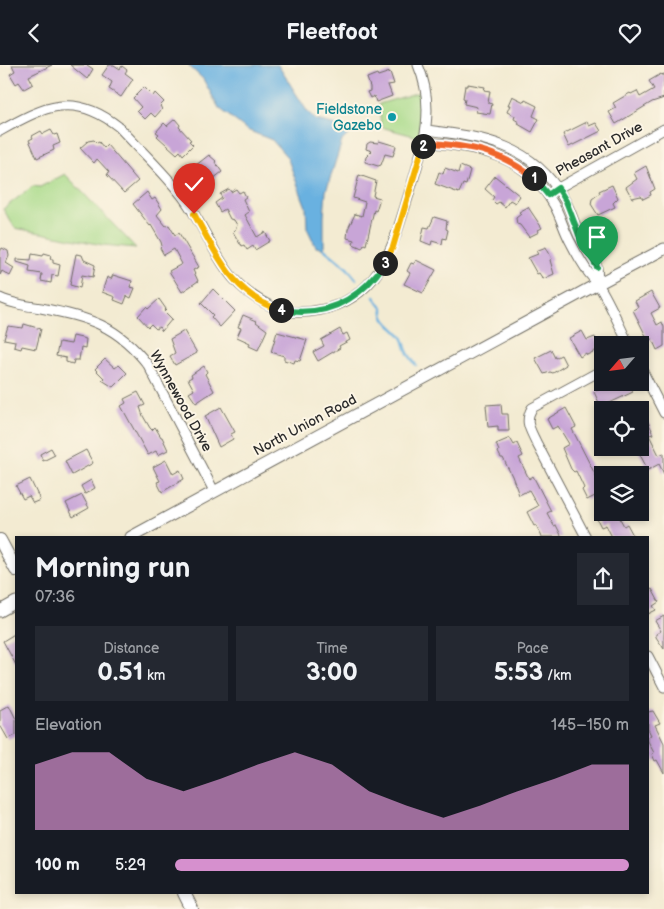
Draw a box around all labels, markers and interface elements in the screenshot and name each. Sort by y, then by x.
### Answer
icon: back [20,19,48,47]
text: Fleetfoot [286,19,378,46]
icon: heart [616,19,644,47]
place label: Fieldstone Gazebo [316,101,382,134]
marker: Fieldstone Gazebo [386,111,398,123]
street label: Pheasant Drive [553,118,645,180]
pin: 2 [410,133,436,159]
text: 2 [419,138,428,155]
pin [173,163,215,214]
pin: 1 [522,165,546,191]
icon: check [180,170,208,198]
text: 1 [532,170,537,187]
pin [576,216,618,267]
icon: arrive [583,223,611,251]
pin: 3 [372,251,398,275]
text: 3 [381,255,390,272]
pin: 4 [268,297,294,323]
text: 4 [277,302,286,319]
north arrow [594,336,649,391]
map controls [594,336,649,521]
street label: Wynnewood Drive [146,347,216,455]
street label: North Union Road [250,391,360,459]
button: locate [594,401,649,456]
button: layers [594,466,649,521]
text: Morning run [35,552,190,585]
button: share [577,553,629,605]
text: 07:36 [35,588,75,607]
text: Distance [103,640,159,657]
text: Time [316,640,348,657]
text: Pace [517,640,549,657]
text: 0.51 [97,657,143,688]
text: 3:00 [306,657,358,688]
text: 5:53 [494,657,543,688]
text: km [143,667,165,684]
text: /km [543,667,572,684]
text: Elevation [35,716,102,735]
text: 145–150 m [551,716,629,735]
text: 100 m [35,856,80,875]
text: 5:29 [115,856,146,875]

